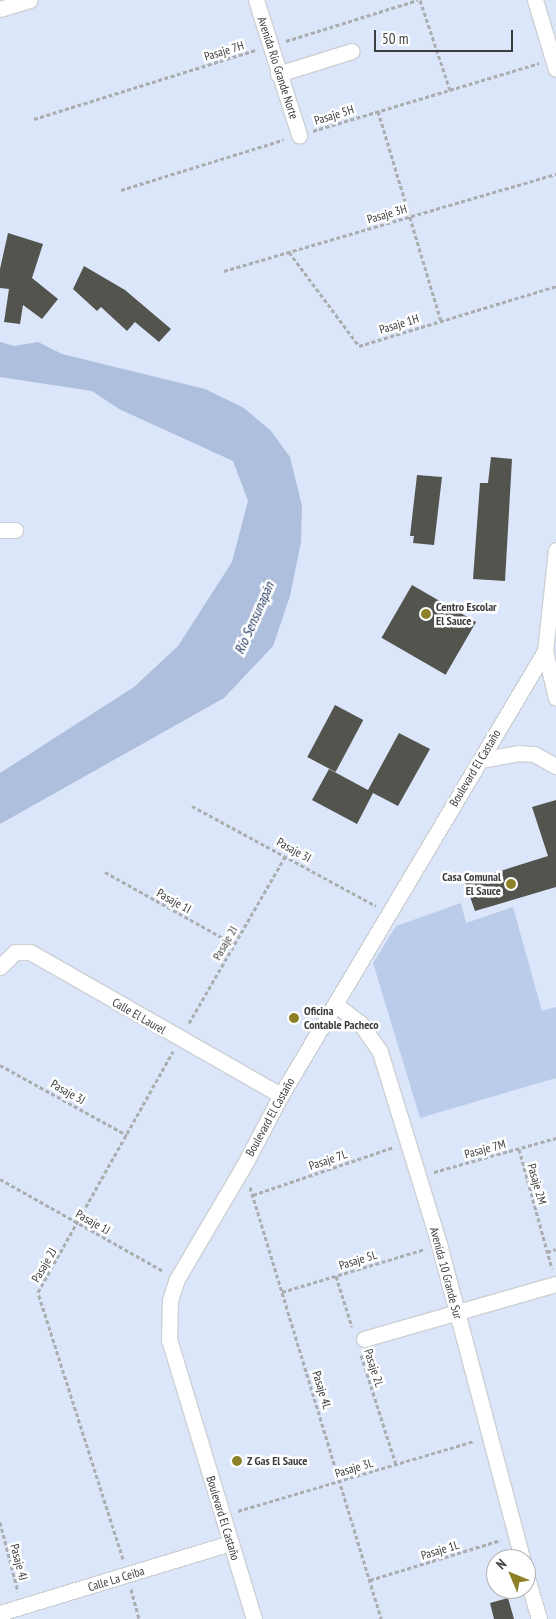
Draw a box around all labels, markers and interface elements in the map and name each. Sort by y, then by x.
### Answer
street label: Avenida Río Grande Norte [255,15,301,121]
scale bar [376,20,515,52]
text: 50 m [382,29,408,48]
street label: Pasaje 7H [202,38,246,64]
street label: Pasaje 5H [312,102,356,128]
street label: Pasaje 3H [365,201,409,227]
street label: Pasaje 1H [377,311,421,337]
water label: Río Sensunapán [231,579,277,657]
place label: Centro Escolar El Sauce [436,600,497,628]
marker: Centro Escolar El Sauce [420,608,432,620]
street label: Boulevard El Castaño [446,727,504,809]
street label: Pasaje 3I [274,835,314,865]
place label: Casa Comunal El Sauce [442,870,501,898]
marker: Casa Comunal El Sauce [505,878,517,890]
street label: Pasaje 1I [154,886,194,916]
street label: Pasaje 2I [210,923,240,963]
street label: Calle El Laurel [110,995,168,1037]
place label: Oficina Contable Pacheco [304,1004,379,1032]
marker: Oficina Contable Pacheco [288,1012,300,1024]
street label: Boulevard El Castaño [243,1075,297,1159]
street label: Pasaje 3J [48,1077,88,1107]
street label: Pasaje 7M [463,1137,507,1161]
street label: Pasaje 7L [307,1147,349,1173]
street label: Pasaje 2M [524,1162,550,1206]
street label: Pasaje 1J [73,1207,113,1237]
street label: Avenida 10 Grande Sur [427,1226,465,1320]
street label: Pasaje 2J [28,1245,60,1285]
street label: Pasaje 5L [337,1247,379,1273]
street label: Pasaje 2L [361,1347,387,1389]
street label: Pasaje 4L [309,1369,335,1411]
place label: Z Gas El Sauce [247,1454,308,1468]
marker: Z Gas El Sauce [231,1455,243,1467]
street label: Pasaje 3L [333,1455,375,1481]
street label: Boulevard El Castaño [203,1474,243,1562]
street label: Pasaje 1L [419,1537,461,1563]
street label: Pasaje 4J [7,1542,31,1582]
north arrow [486,1549,536,1599]
text: N [492,1555,510,1573]
street label: Calle La Ceiba [86,1564,146,1594]

